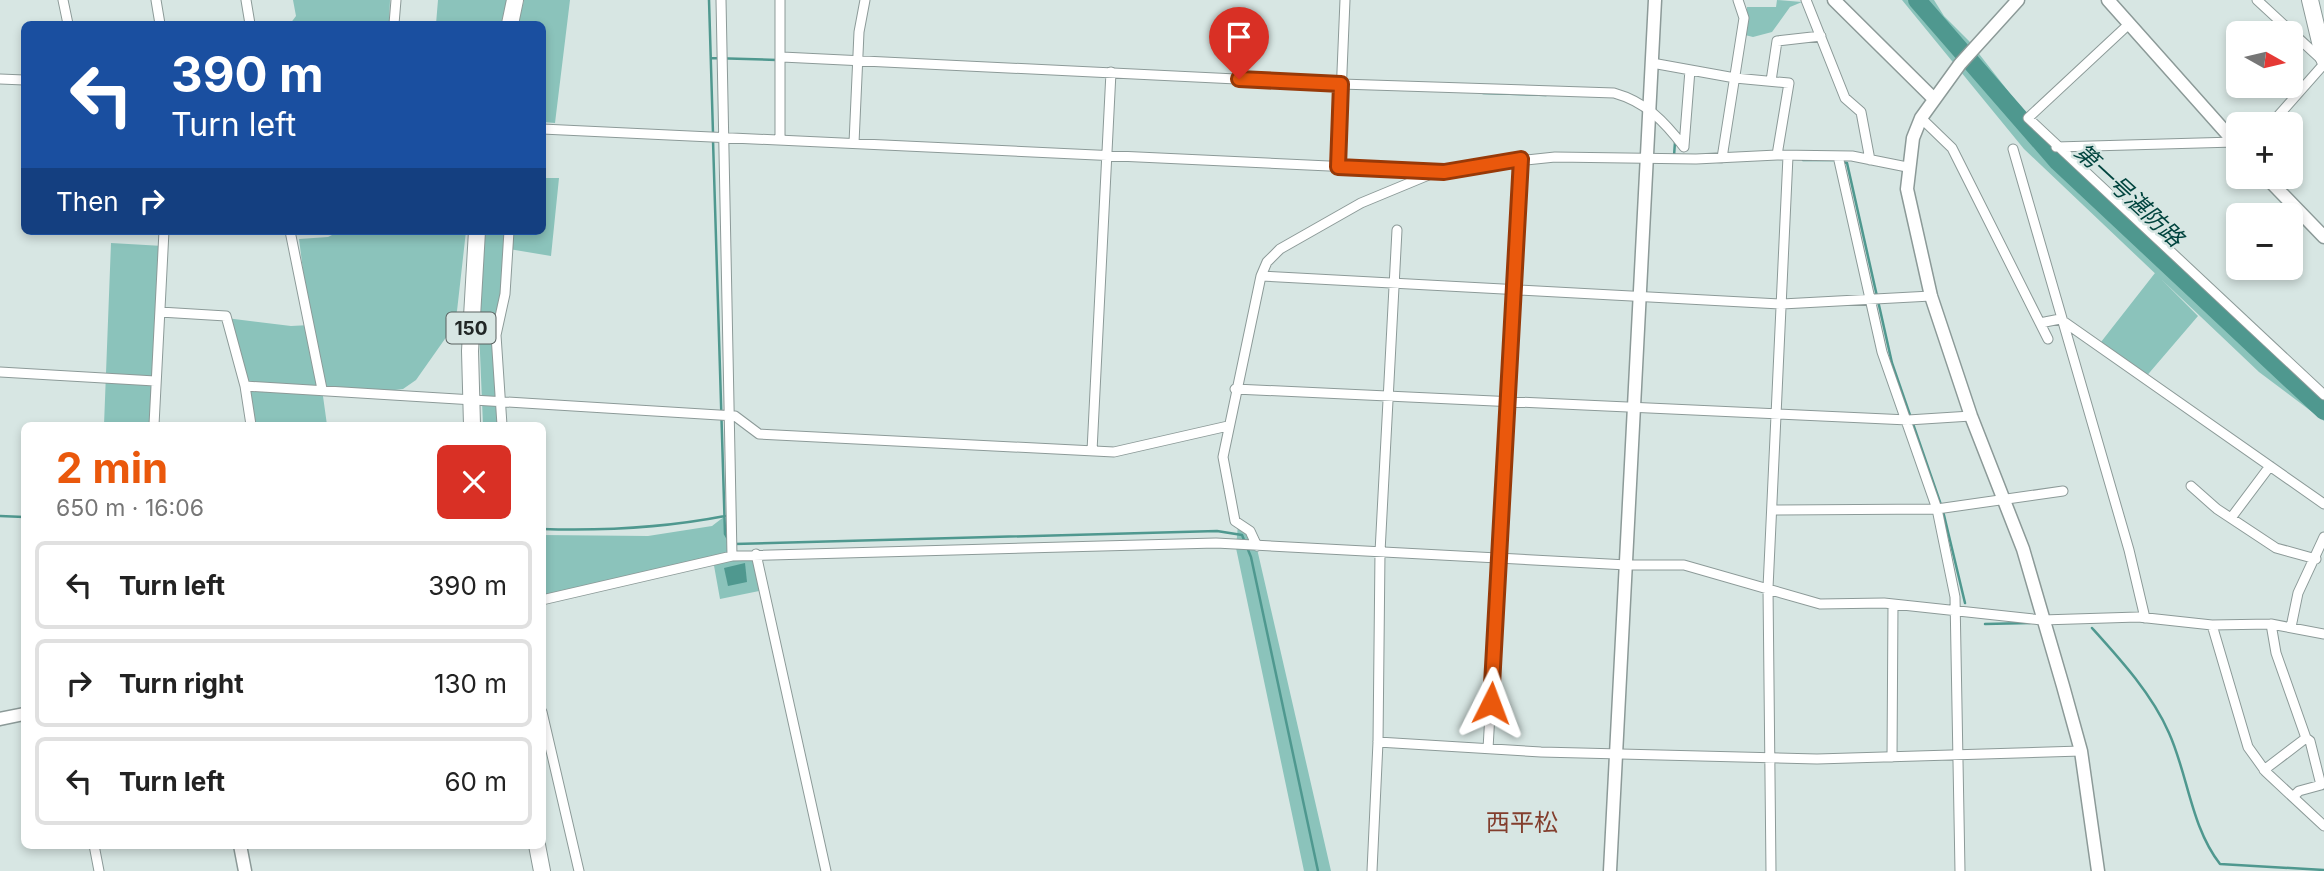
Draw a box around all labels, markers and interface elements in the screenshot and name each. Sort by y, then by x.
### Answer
pin [1209,7,1269,79]
icon: arrive [1220,18,1258,56]
north arrow [2226,21,2303,98]
map controls [2226,21,2303,280]
text: 390 m [171,45,324,104]
icon: left [56,49,147,140]
text: Turn left [171,105,296,144]
button: + [2226,112,2303,189]
water label: 第一号湛防路 [2069,138,2190,254]
icon: right [133,182,171,220]
text: Then [56,186,119,217]
button: − [2226,203,2303,280]
road number: 150 [447,312,496,344]
text: 2 min [56,442,168,493]
button: close [437,445,511,519]
text: 650 m · 16:06 [56,494,204,522]
icon: left [60,566,98,604]
text: Turn left [119,570,225,601]
text: 390 m [428,570,507,601]
icon: right [60,664,98,702]
position arrow [1454,666,1528,740]
text: Turn right [119,668,244,699]
text: 130 m [434,668,507,699]
icon: left [60,762,98,800]
text: Turn left [119,766,225,797]
text: 60 m [444,766,507,797]
district label: 西平松 [1486,808,1558,837]

